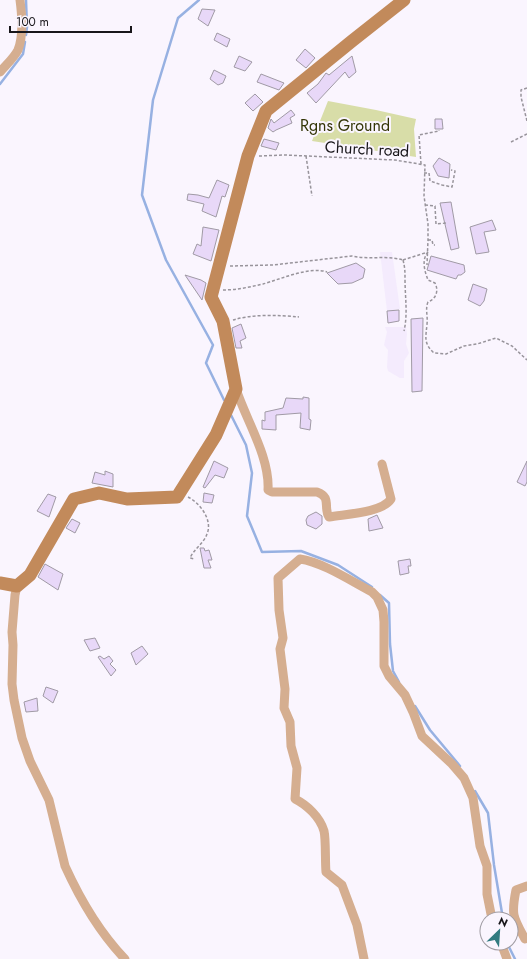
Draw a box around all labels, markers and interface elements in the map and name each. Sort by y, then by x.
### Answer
scale bar [10,8,131,34]
text: 100 m [16,13,49,31]
park label: Rgns Ground [300,114,390,137]
street label: Church road [324,135,410,163]
north arrow [479,911,519,951]
text: N [496,913,511,931]

